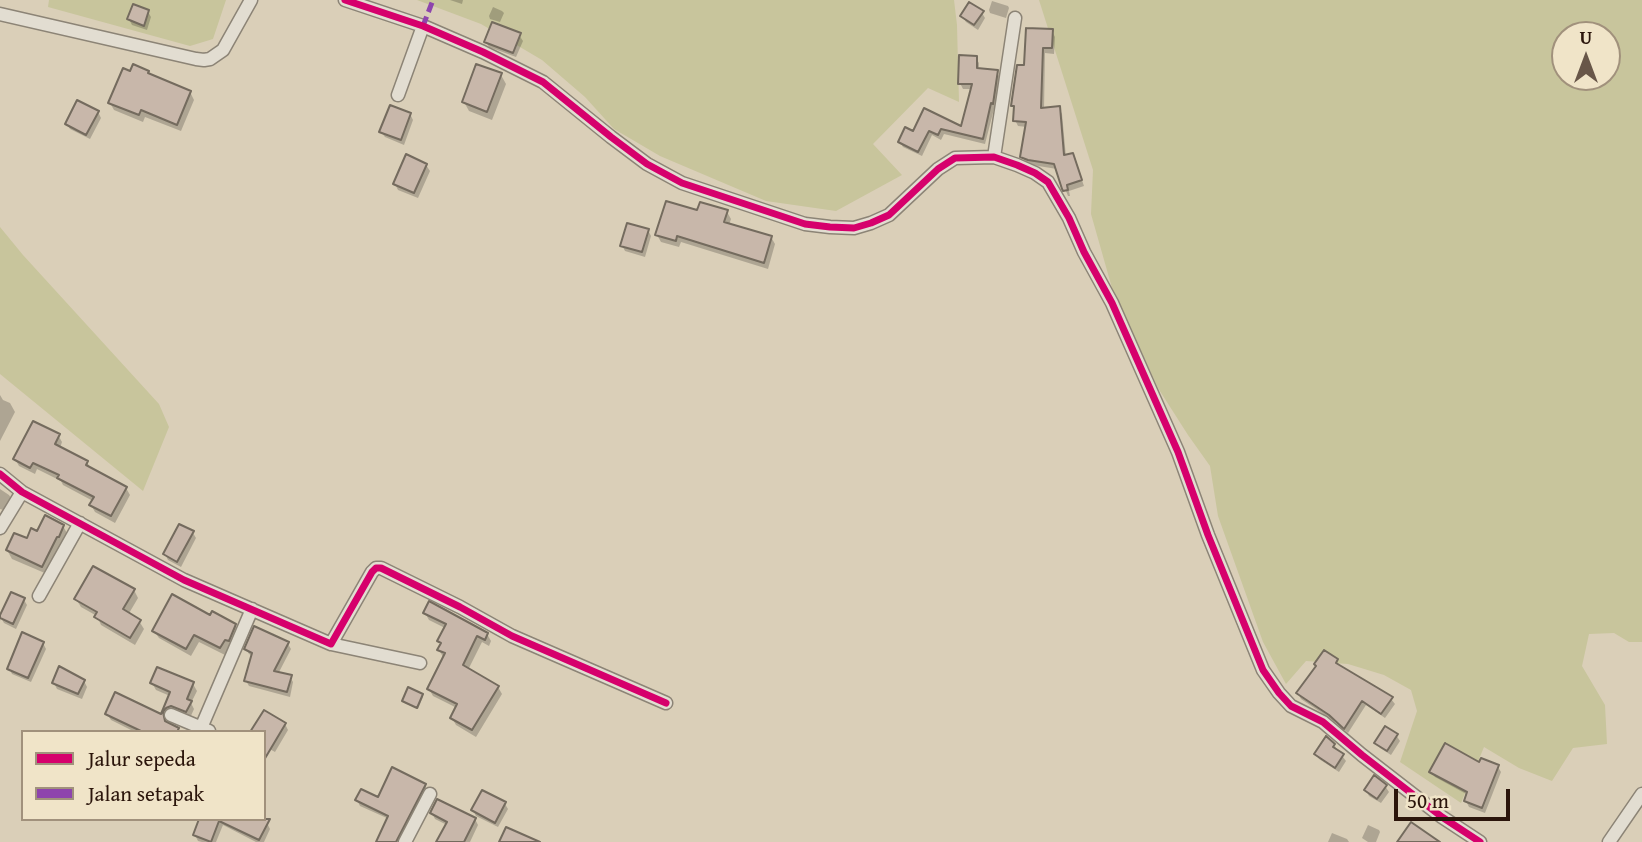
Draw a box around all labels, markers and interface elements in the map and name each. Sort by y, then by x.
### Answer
north arrow [1551,21,1621,91]
text: U [1580,23,1592,51]
legend [21,730,266,821]
text: Jalur sepeda [88,743,196,774]
scale bar [1397,776,1512,820]
text: Jalan setapak [88,778,204,809]
text: 50 m [1407,785,1449,816]

